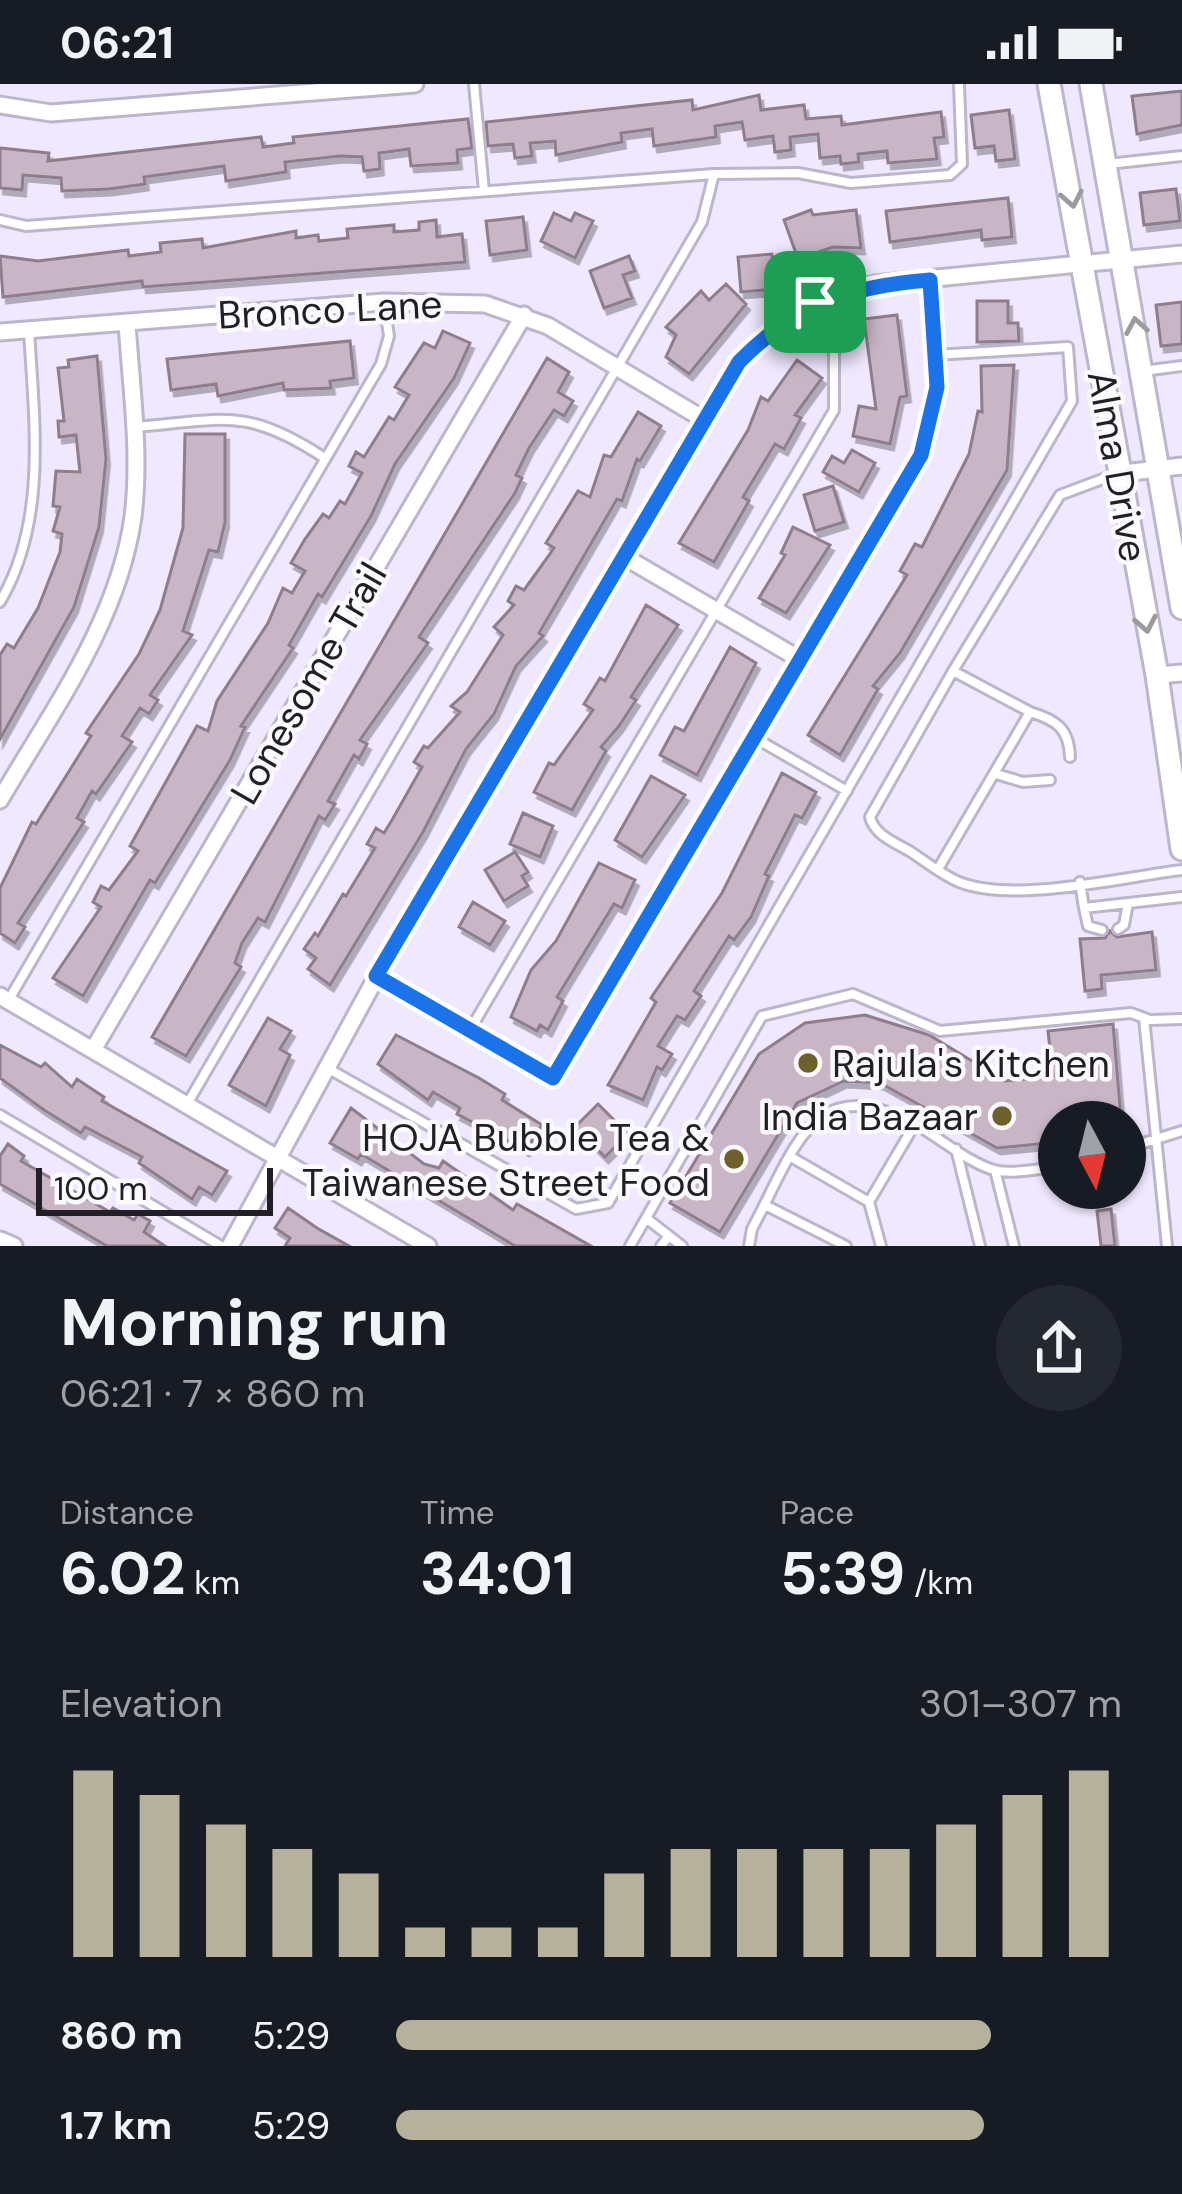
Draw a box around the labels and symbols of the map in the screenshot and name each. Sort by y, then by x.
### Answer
one-way arrow [1058,188,1084,208]
pin [764,251,866,353]
street label: Bronco Lane [216,278,444,341]
one-way arrow [1124,317,1149,337]
street label: Alma Drive [1076,366,1159,566]
street label: Lonesome Trail [219,553,398,813]
one-way arrow [1133,614,1158,634]
place label: Rajula's Kitchen [832,1038,1110,1089]
marker: Rajula's Kitchen [795,1050,821,1076]
place label: India Bazaar [762,1091,978,1142]
north arrow [1038,1101,1146,1209]
marker: India Bazaar [989,1103,1015,1129]
place label: HOJA Bubble Tea & Taiwanese Street Food [302,1112,710,1208]
marker: HOJA Bubble Tea & Taiwanese Street Food [721,1146,747,1172]
scale bar [36,1162,273,1215]

